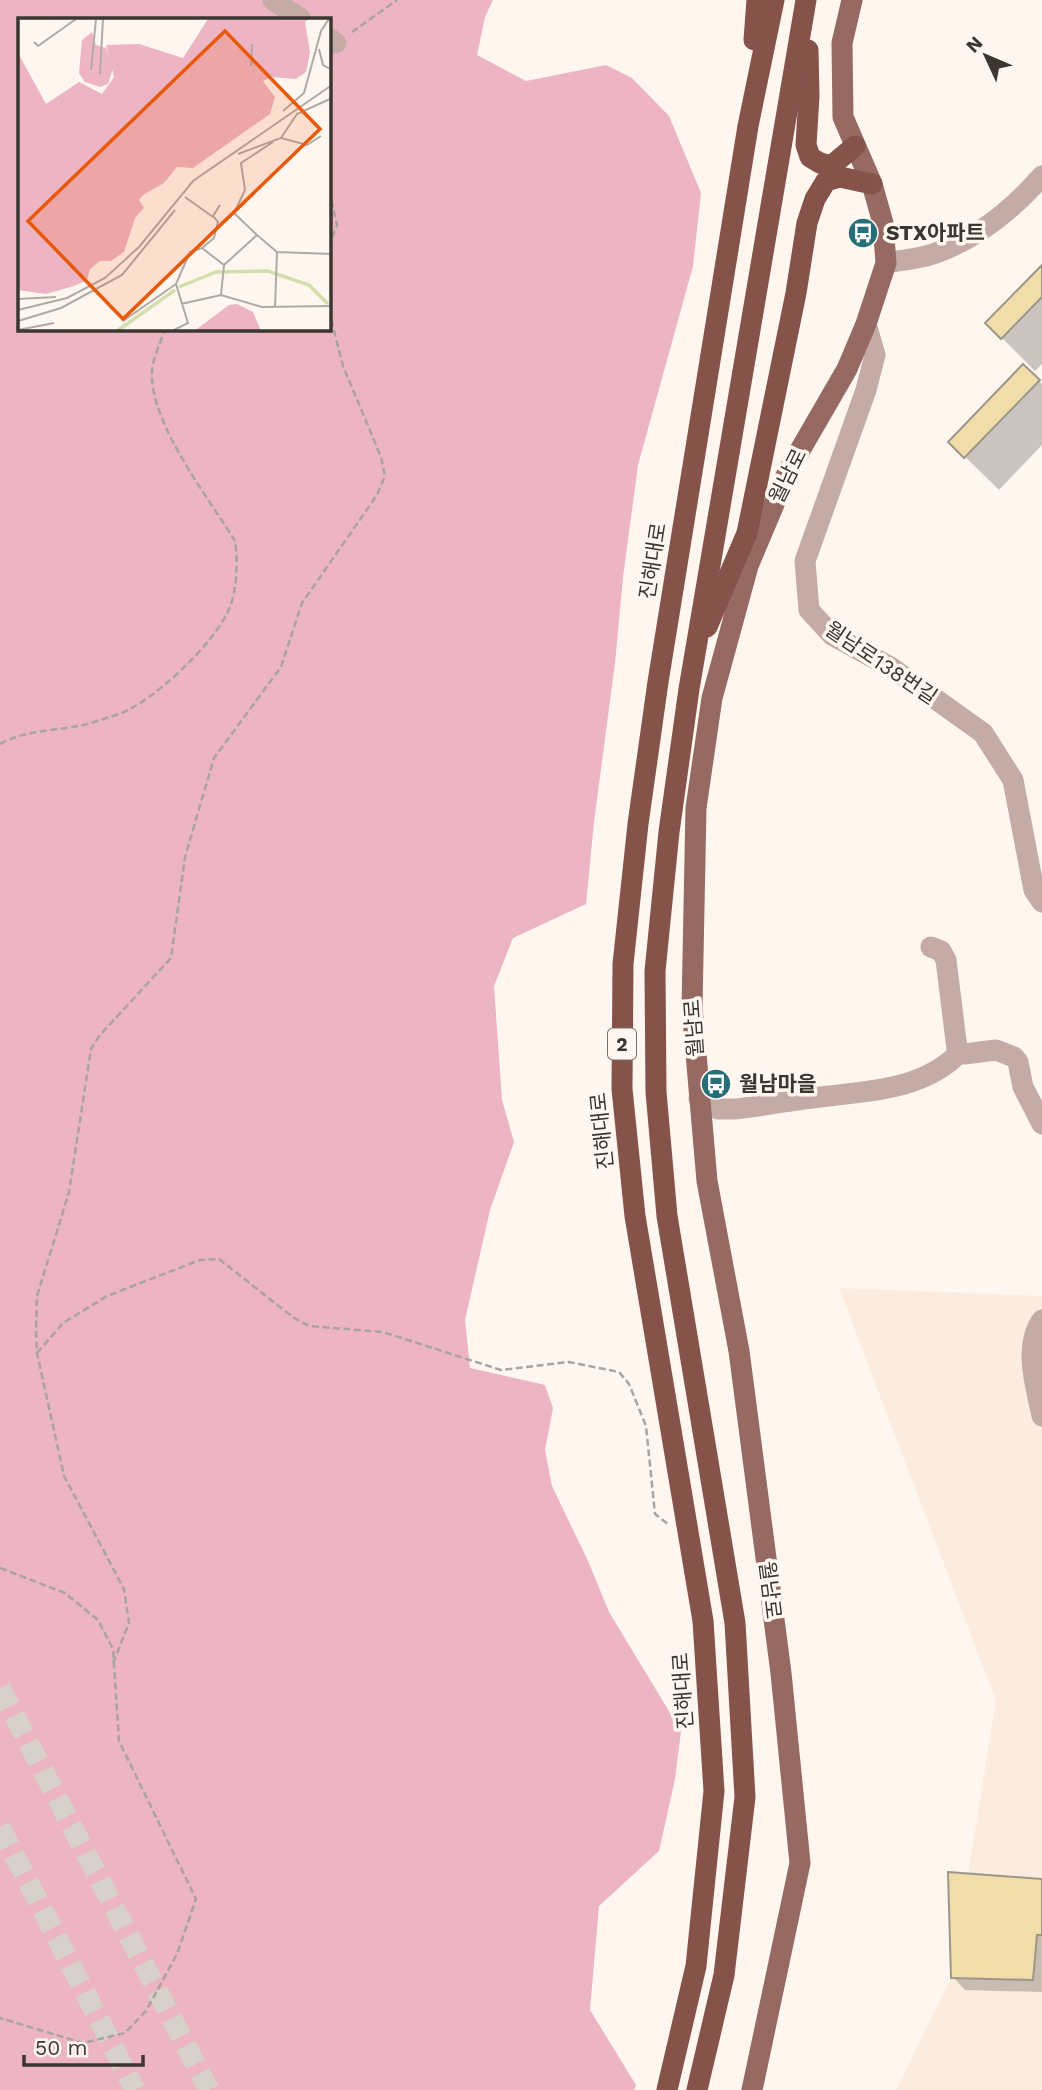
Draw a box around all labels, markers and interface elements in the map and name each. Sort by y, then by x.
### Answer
inset map [18,18,331,331]
north arrow [951,21,1021,91]
text: N [961,31,987,58]
bus stop icon: STX아파트 [846,216,880,250]
place label: STX아파트 [886,220,985,245]
street label: 월남로 [764,444,811,507]
street label: 진해대로 [634,521,671,601]
street label: 월남로138번길 [820,616,942,709]
street label: 월남로 [679,998,708,1058]
road number: 2 [608,1028,636,1060]
bus stop icon: 월남마을 [699,1067,733,1101]
place label: 월남마을 [739,1071,816,1096]
street label: 진해대로 [585,1091,618,1171]
street label: 월남로 [755,1560,786,1620]
street label: 진해대로 [667,1652,698,1730]
scale bar [24,2024,144,2068]
text: 50 m [35,2035,87,2060]

